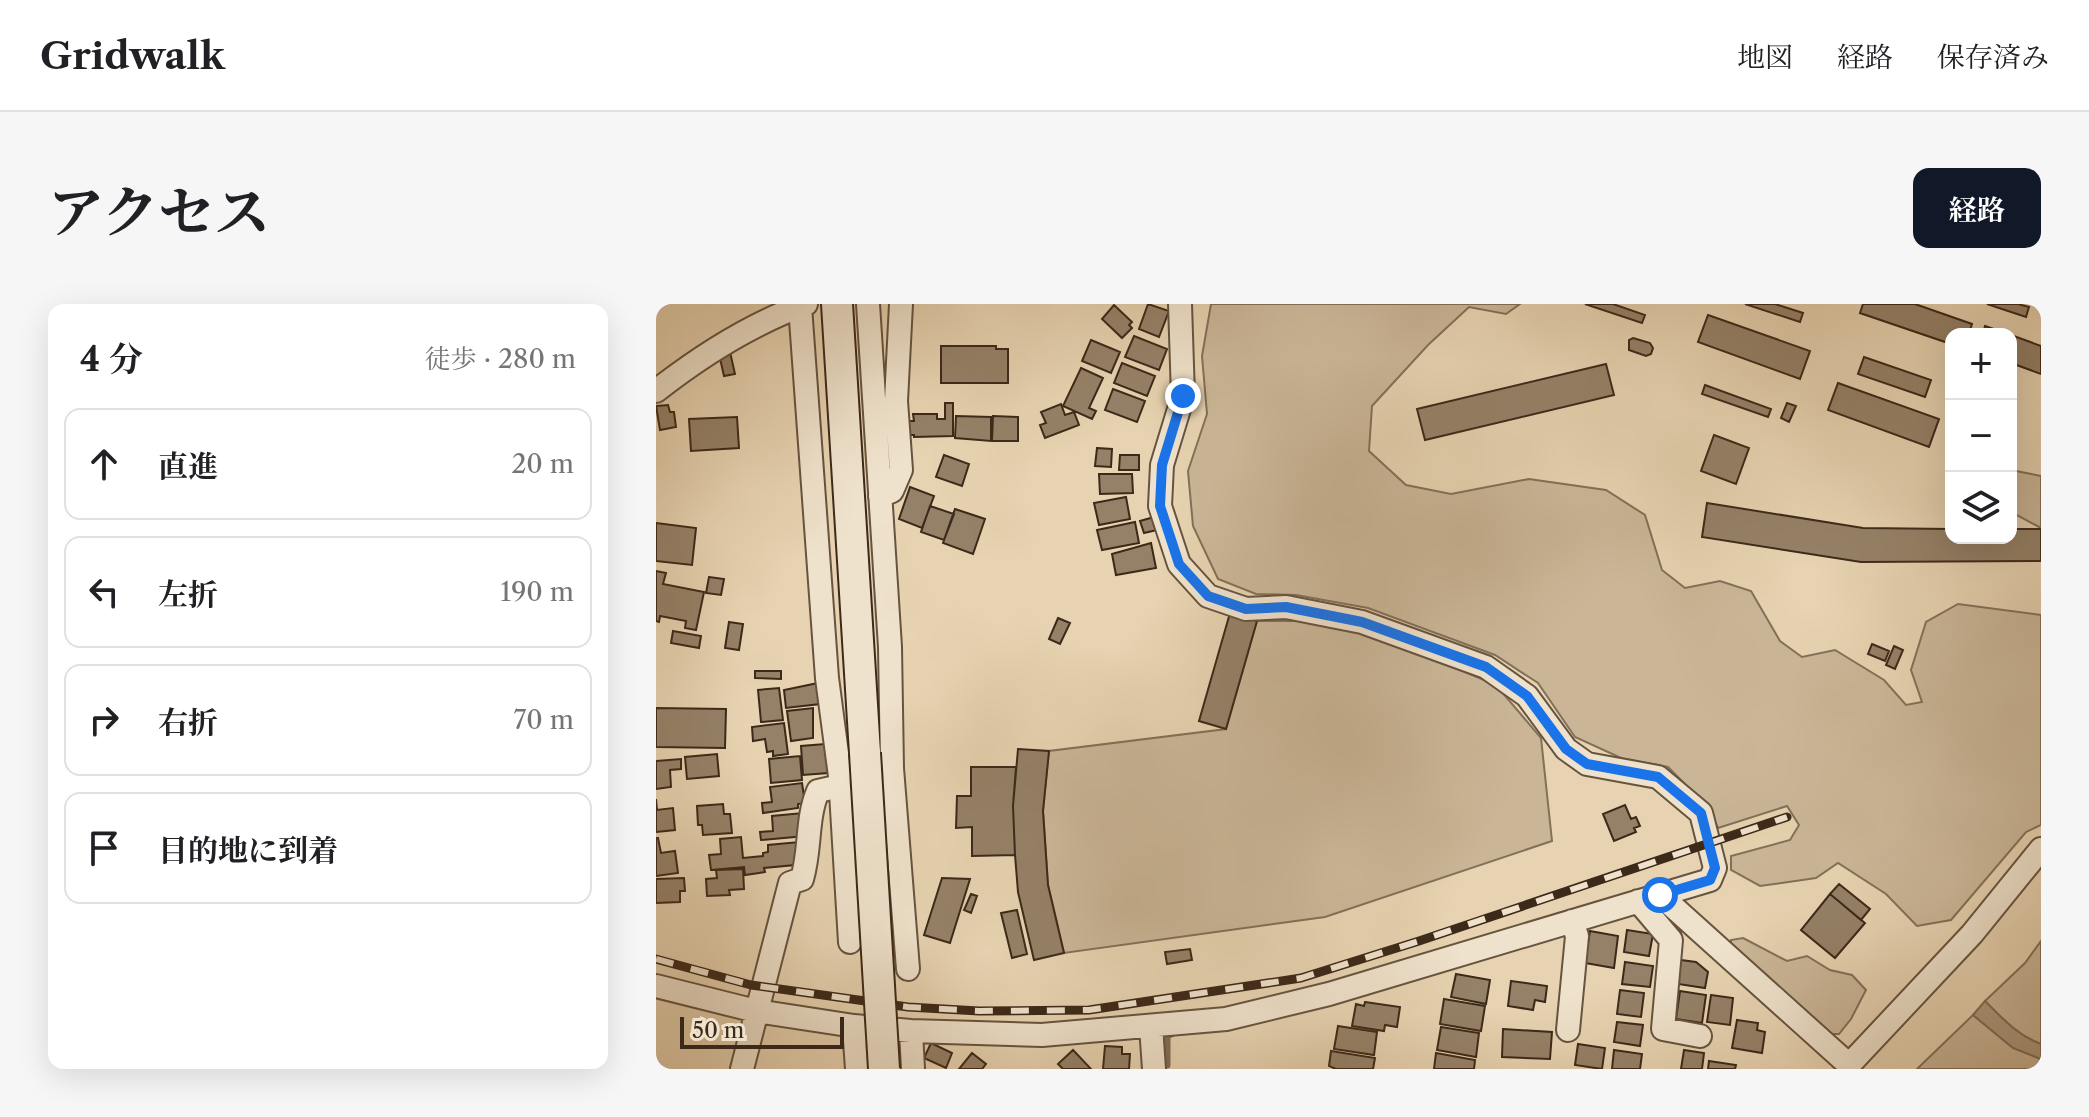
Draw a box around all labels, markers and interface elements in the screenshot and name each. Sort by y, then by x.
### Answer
text: Gridwalk [40,32,225,79]
text: 地図 [1737,40,1793,74]
text: 経路 [1837,40,1893,74]
text: 保存済み [1937,40,2049,74]
button: 経路 [1913,168,2041,248]
text: アクセス [48,178,270,247]
map controls [1945,328,2017,544]
button: + [1945,328,2017,400]
text: 4 分 [80,338,143,380]
text: 徒歩 · 280 m [425,343,576,375]
route end [1165,378,1201,414]
button: − [1945,400,2017,472]
icon: ahead [82,442,126,486]
text: 直進 [158,448,218,485]
text: 20 m [511,448,574,480]
button: layers [1945,472,2017,544]
icon: left [82,570,126,614]
text: 左折 [158,576,218,613]
text: 190 m [500,576,574,608]
icon: right [82,698,126,742]
text: 右折 [158,704,218,741]
text: 70 m [514,704,574,736]
icon: arrive [82,826,126,870]
text: 目的地に到着 [158,832,338,869]
route start [1642,877,1678,913]
scale bar [680,1013,844,1049]
text: 50 m [692,1017,744,1044]

